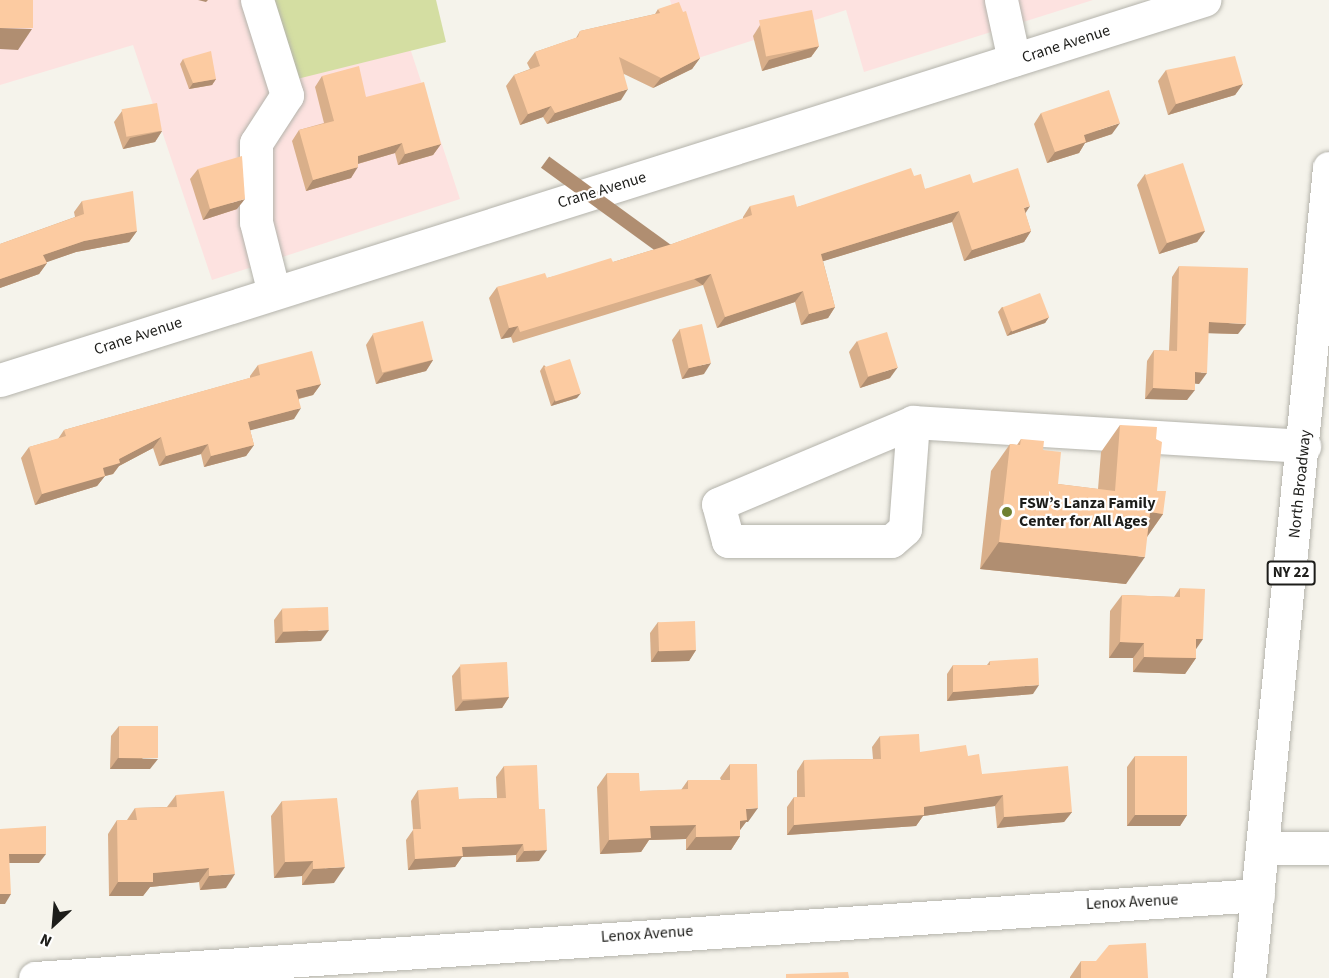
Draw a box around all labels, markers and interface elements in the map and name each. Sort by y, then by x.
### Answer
street label: Crane Avenue [1019,21,1113,67]
street label: Crane Avenue [555,167,649,213]
street label: Crane Avenue [91,313,185,359]
street label: North Broadway [1285,429,1315,539]
place label: FSW’s Lanza Family Center for All Ages [1019,493,1156,531]
marker: FSW’s Lanza Family Center for All Ages [1000,505,1014,519]
road number: NY 22 [1266,561,1316,585]
street label: Lenox Avenue [1085,890,1179,914]
north arrow [24,894,84,954]
street label: Lenox Avenue [600,921,694,947]
text: N [37,928,56,952]

